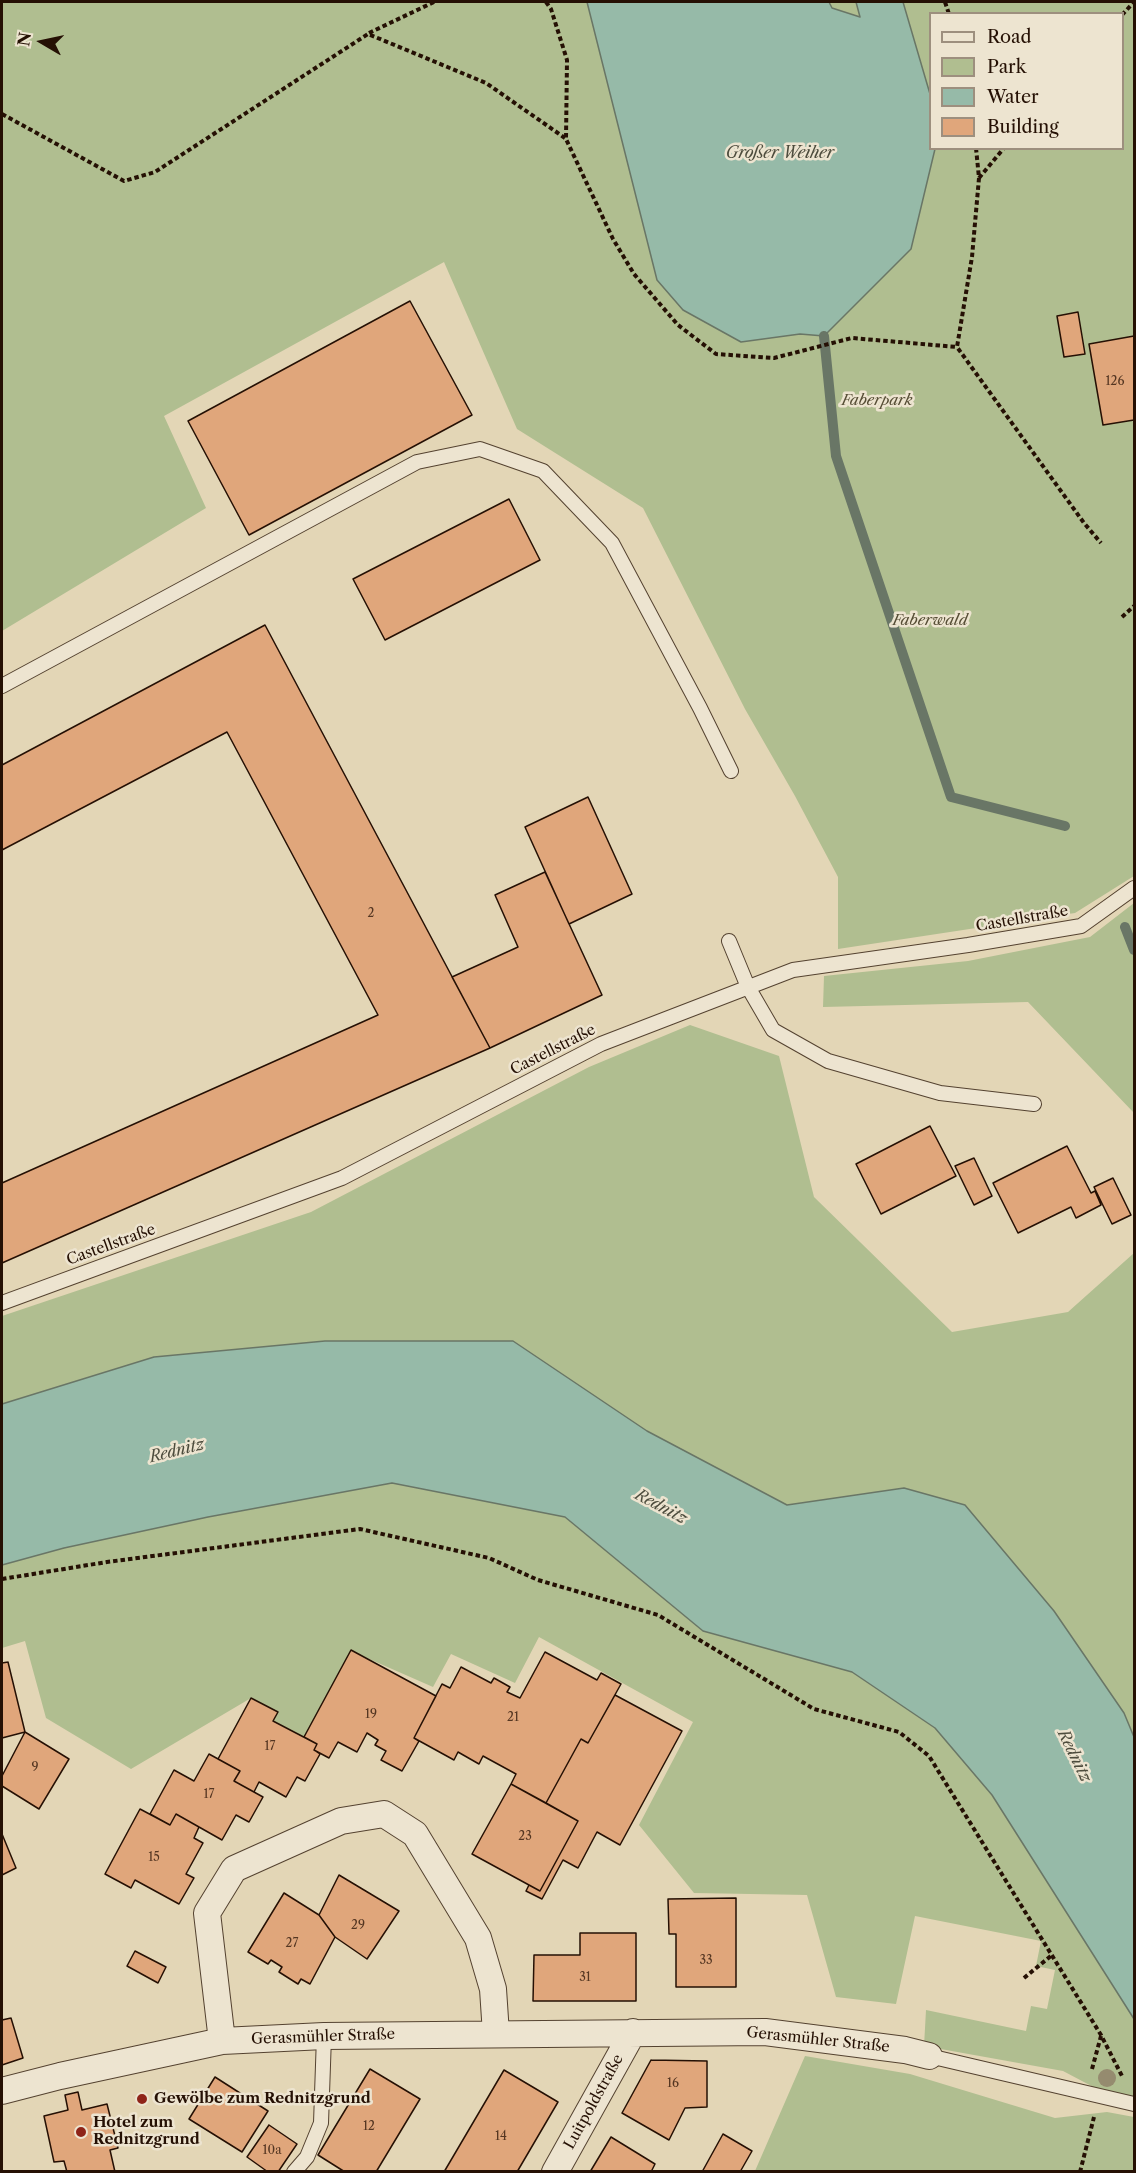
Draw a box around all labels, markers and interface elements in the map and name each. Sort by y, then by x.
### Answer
north arrow [12,12,72,72]
legend [929,12,1124,150]
text: Road [987,26,1032,48]
text: N [13,31,35,48]
text: Park [987,56,1026,78]
text: Water [987,86,1039,108]
text: Building [987,116,1059,138]
water label: Großer Weiher [726,143,834,163]
house number: 126 [1106,375,1124,389]
park label: Faberpark [842,392,912,410]
park label: Faberwald [892,612,968,630]
street label: Castellstraße [975,902,1069,936]
house number: 2 [368,907,374,921]
street label: Castellstraße [507,1021,599,1079]
street label: Castellstraße [64,1221,158,1269]
water label: Rednitz [148,1435,206,1467]
water label: Rednitz [632,1485,690,1529]
house number: 19 [365,1708,377,1722]
house number: 21 [507,1711,519,1725]
water label: Rednitz [1053,1727,1095,1785]
house number: 17 [265,1740,275,1754]
house number: 9 [31,1761,39,1775]
house number: 17 [204,1788,214,1802]
house number: 23 [518,1830,532,1844]
house number: 15 [148,1851,160,1865]
house number: 29 [351,1919,365,1933]
house number: 27 [286,1937,298,1951]
house number: 33 [699,1954,713,1968]
house number: 31 [579,1971,591,1985]
street label: Gerasmühler Straße [745,2024,891,2056]
street label: Gerasmühler Straße [251,2025,395,2049]
street label: Luitpoldstraße [561,2051,627,2153]
house number: 16 [667,2077,679,2091]
place label: Gewölbe zum Rednitzgrund [154,2090,371,2108]
marker: Gewölbe zum Rednitzgrund [135,2092,149,2106]
place label: Hotel zum Rednitzgrund [93,2114,200,2149]
house number: 12 [363,2120,375,2134]
marker: Hotel zum Rednitzgrund [74,2125,88,2139]
house number: 14 [495,2130,507,2144]
house number: 10a [263,2144,281,2158]

